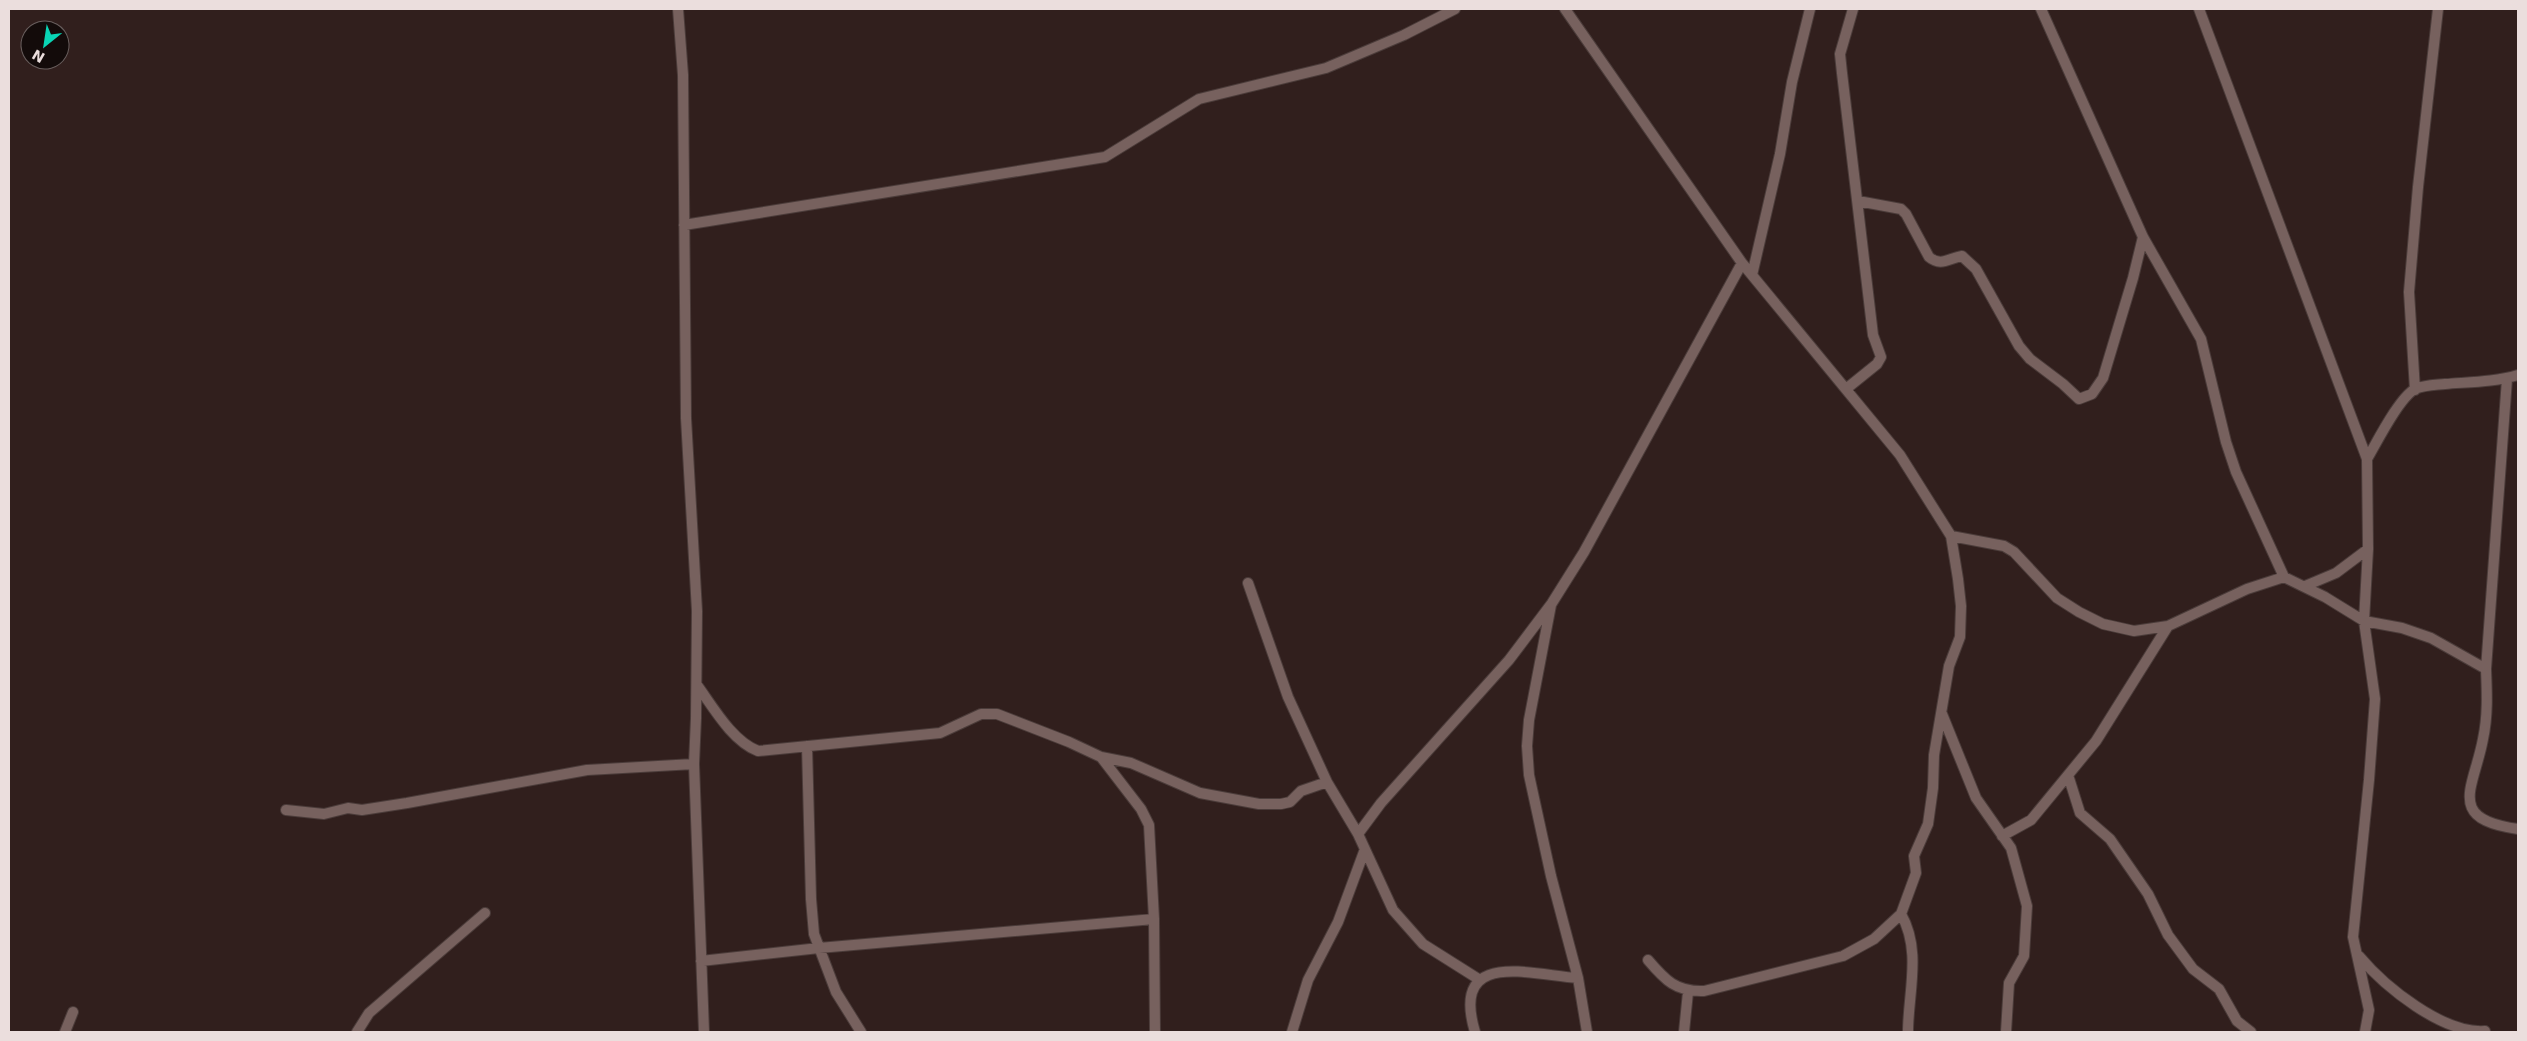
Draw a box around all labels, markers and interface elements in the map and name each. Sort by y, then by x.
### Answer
north arrow [20,20,70,70]
text: N [29,46,48,66]

